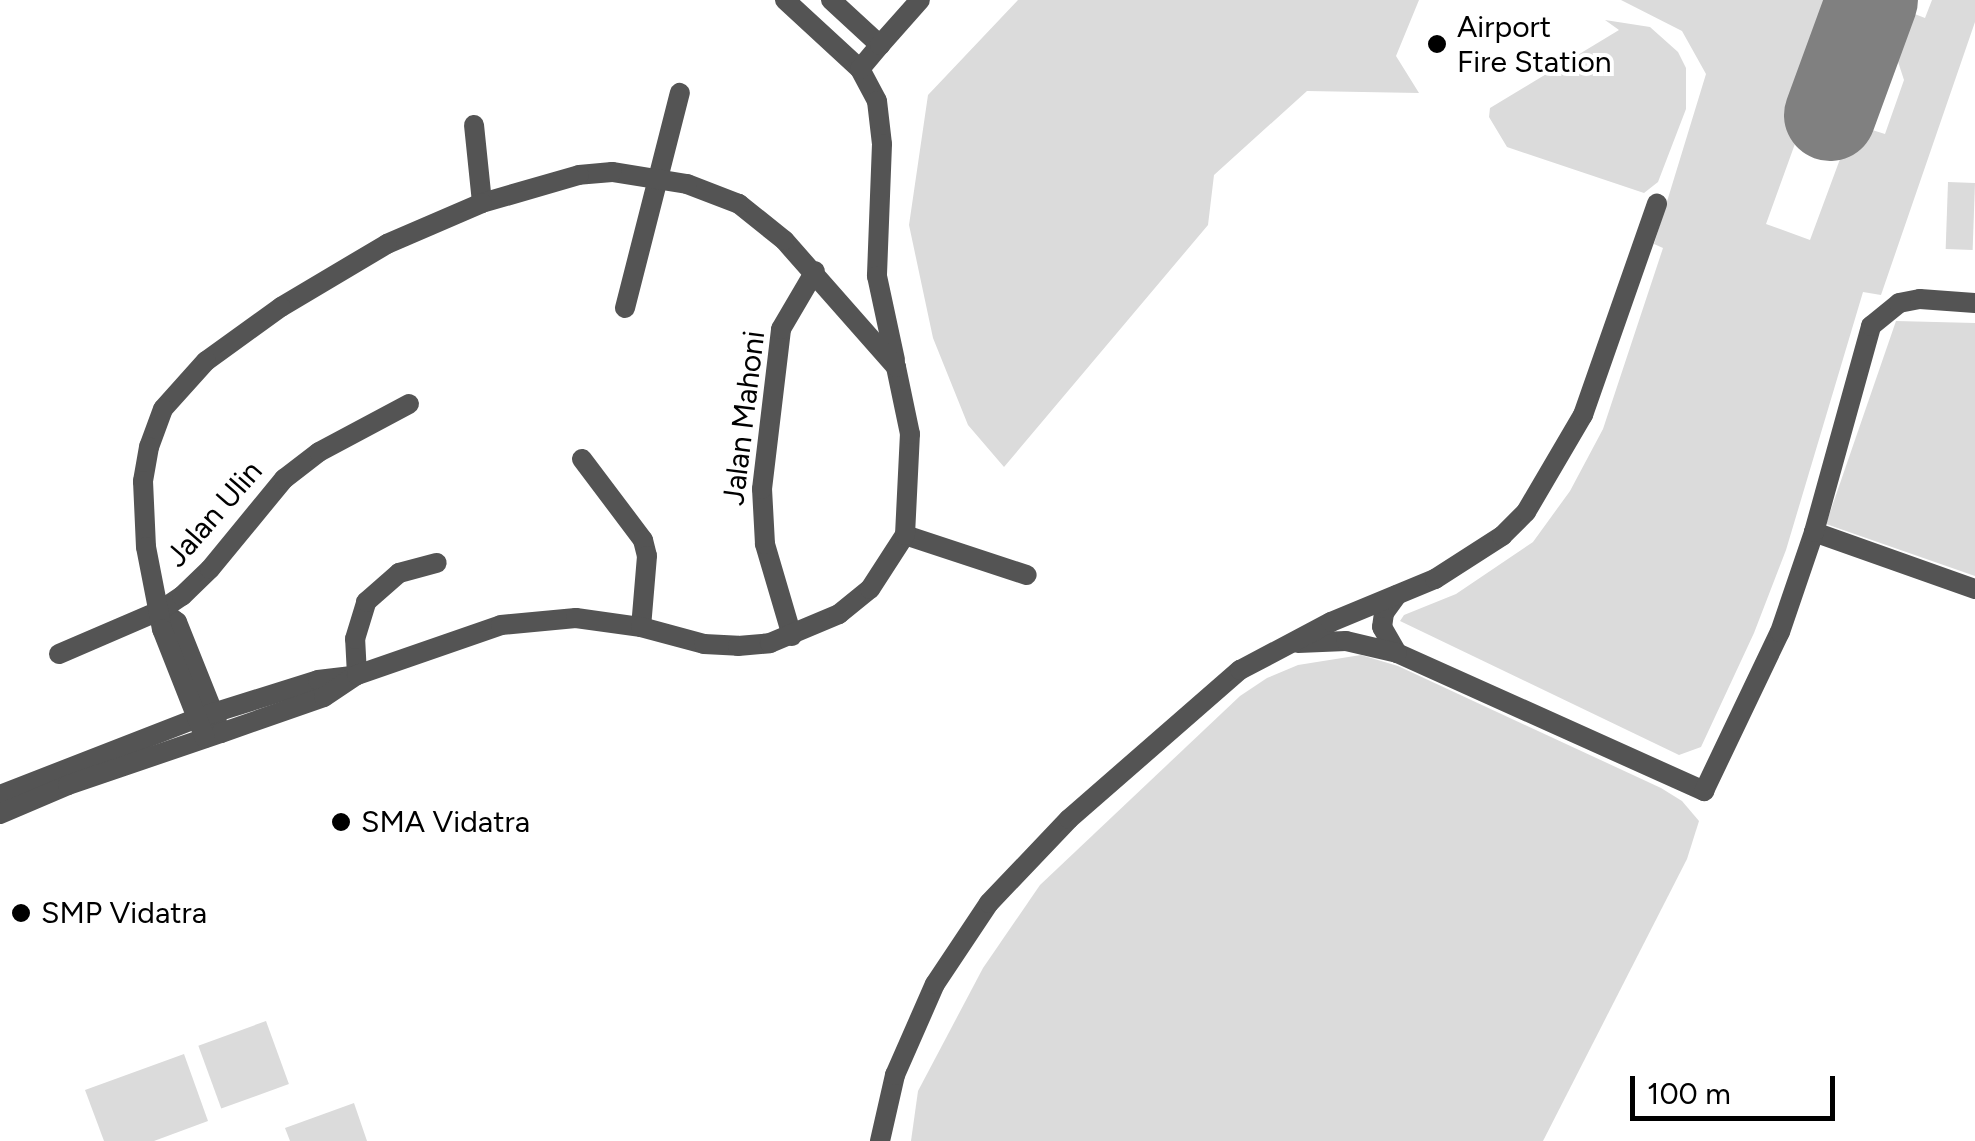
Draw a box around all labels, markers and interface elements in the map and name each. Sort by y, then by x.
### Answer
place label: Airport Fire Station [1457,9,1612,80]
marker: Airport Fire Station [1426,33,1448,55]
street label: Jalan Mahoni [715,329,773,507]
street label: Jalan Ulin [158,454,270,574]
place label: SMA Vidatra [361,804,530,840]
marker: SMA Vidatra [330,811,352,833]
place label: SMP Vidatra [41,895,207,931]
marker: SMP Vidatra [10,902,32,924]
scale bar [1635,1056,1840,1118]
text: 100 m [1647,1075,1731,1112]

